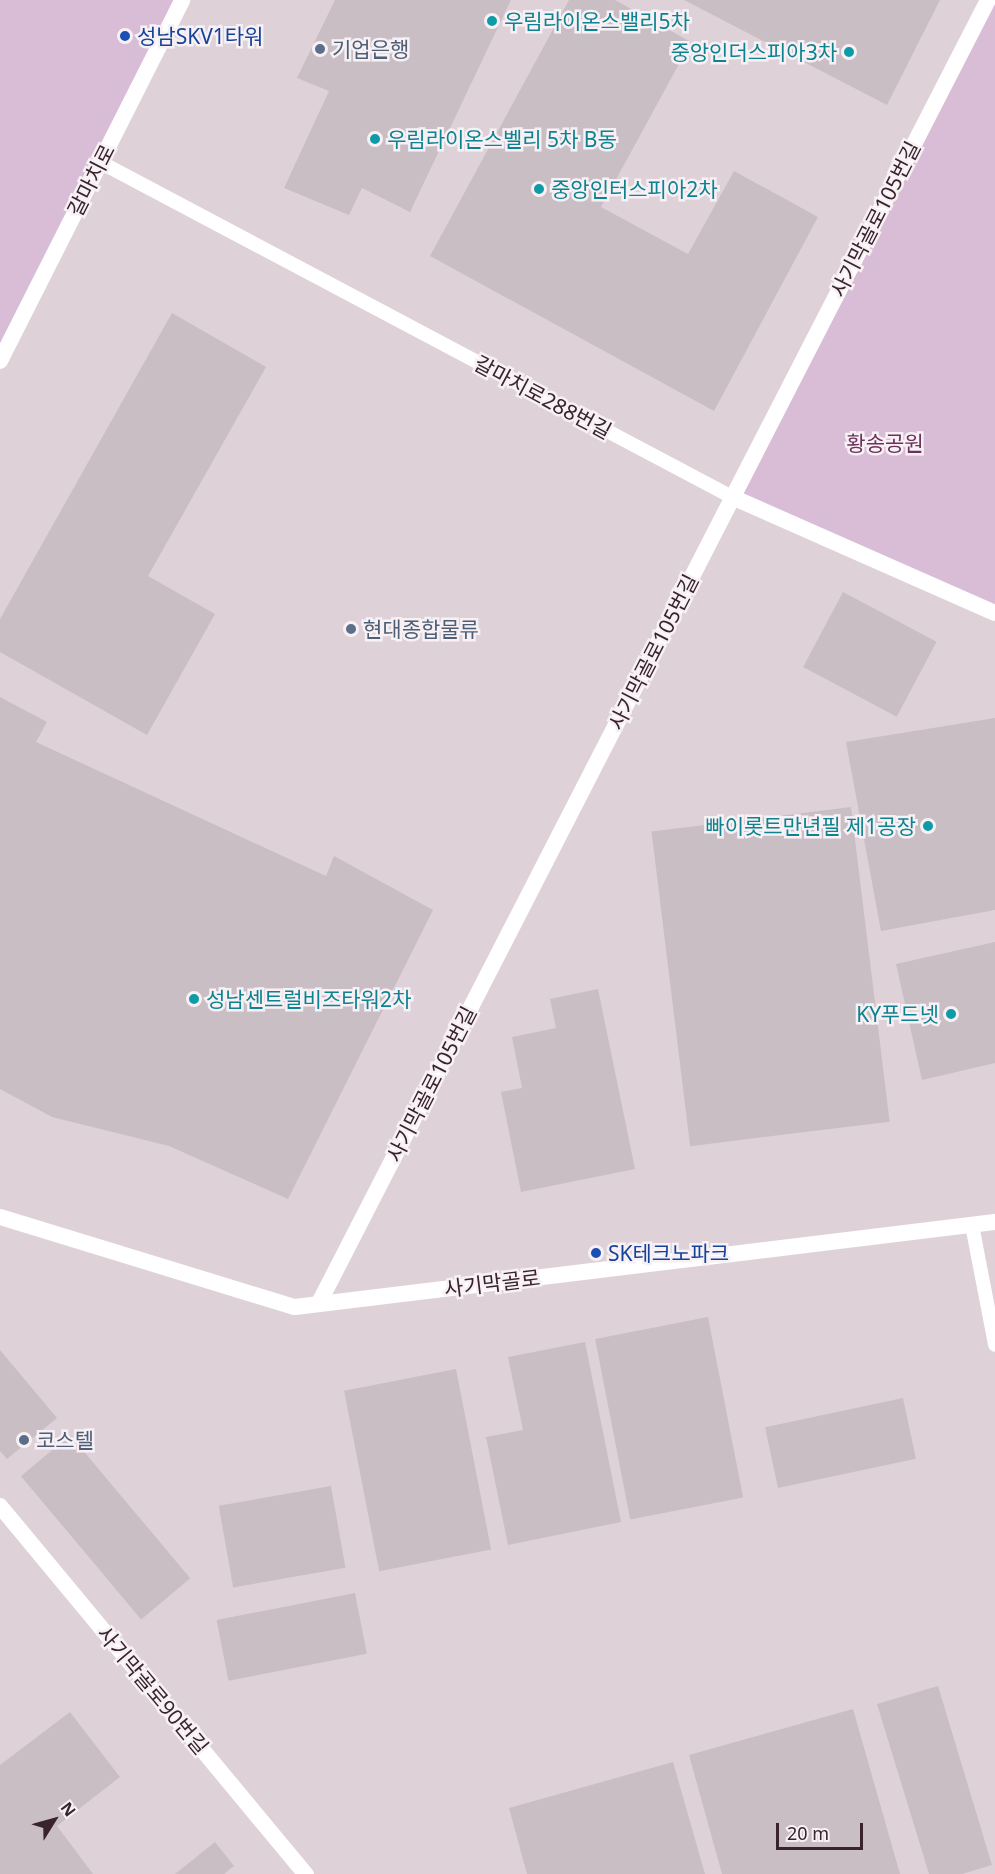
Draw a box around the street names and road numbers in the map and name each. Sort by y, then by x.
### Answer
street label: 사기막골로105번길 [825,137,925,301]
street label: 갈마치로 [62,140,120,220]
street label: 갈마치로288번길 [470,350,616,444]
street label: 사기막골로105번길 [603,570,703,734]
street label: 사기막골로105번길 [381,1002,481,1166]
street label: 사기막골로 [443,1265,541,1301]
street label: 사기막골로90번길 [92,1621,214,1759]

